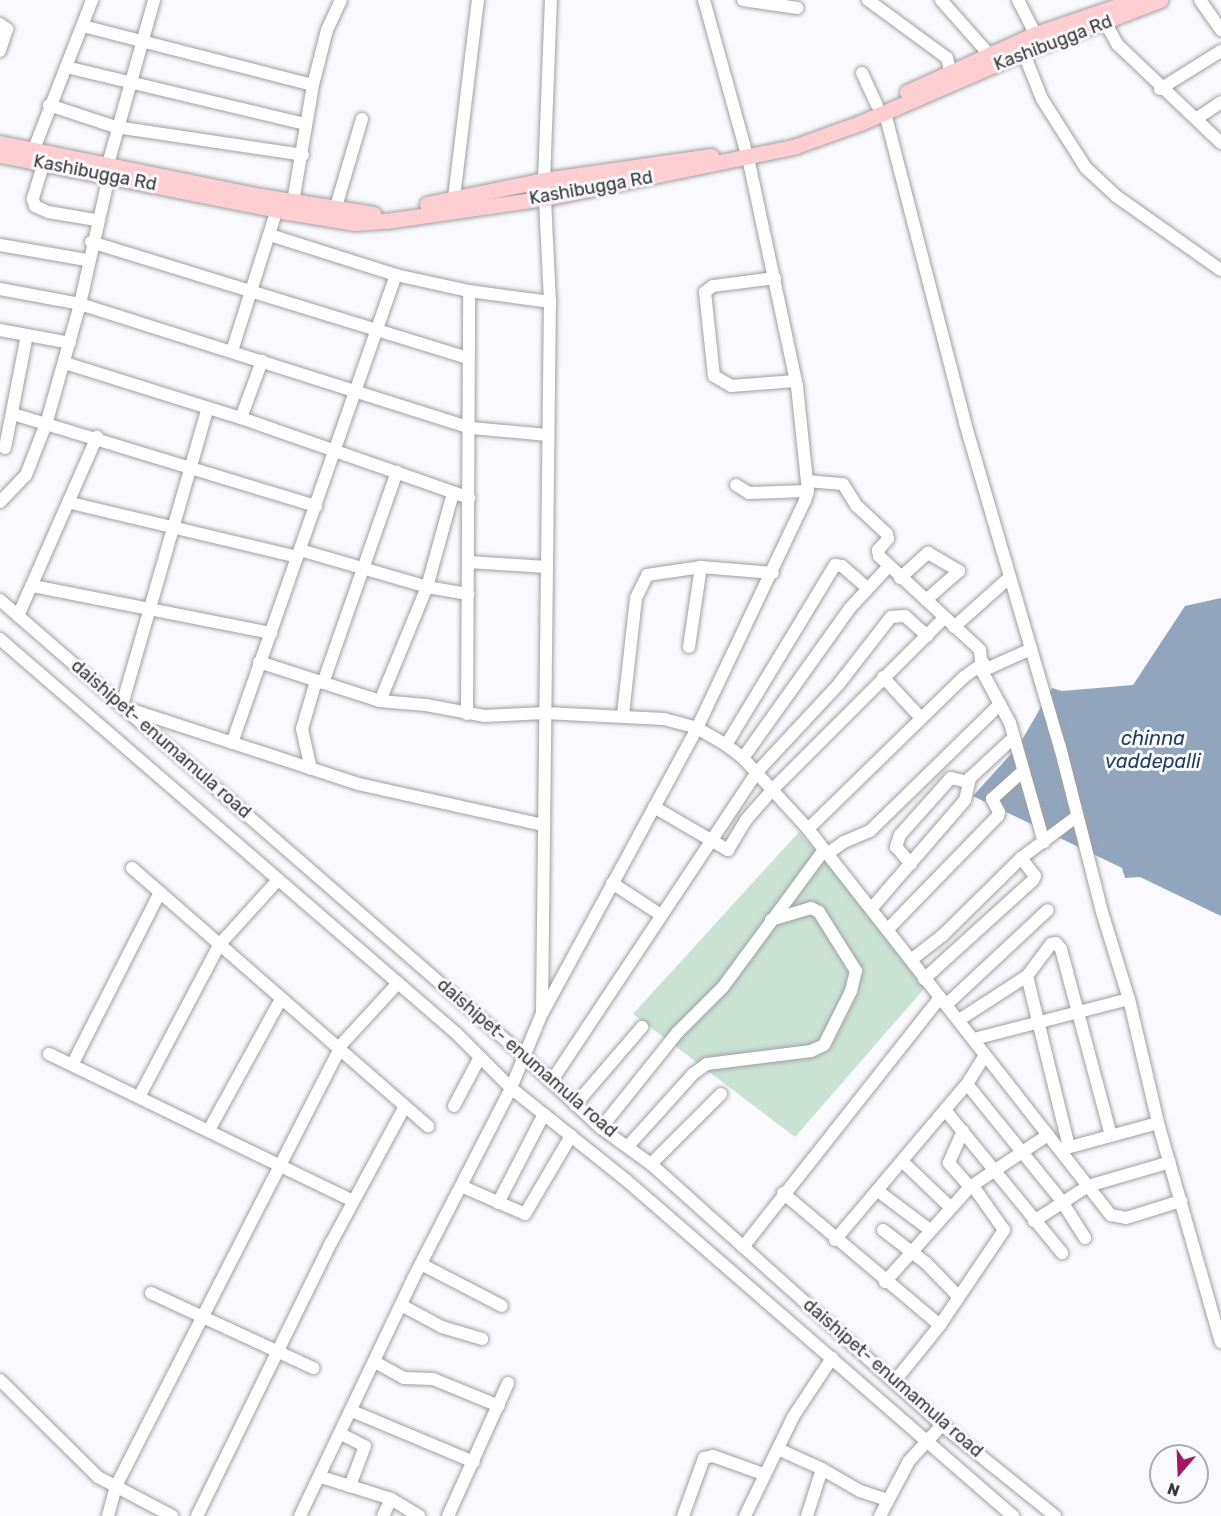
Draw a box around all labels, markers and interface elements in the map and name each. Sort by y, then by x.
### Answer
street label: Kashibugga Rd [991,11,1115,75]
street label: Kashibugga Rd [32,150,158,196]
street label: Kashibugga Rd [528,167,654,209]
street label: daishipet- enumamula road [67,655,255,823]
water label: chinna vaddepalli [1105,726,1201,773]
street label: daishipet- enumamula road [433,974,621,1142]
street label: daishipet- enumamula road [799,1294,987,1462]
north arrow [1149,1444,1209,1504]
text: N [1165,1479,1182,1500]

